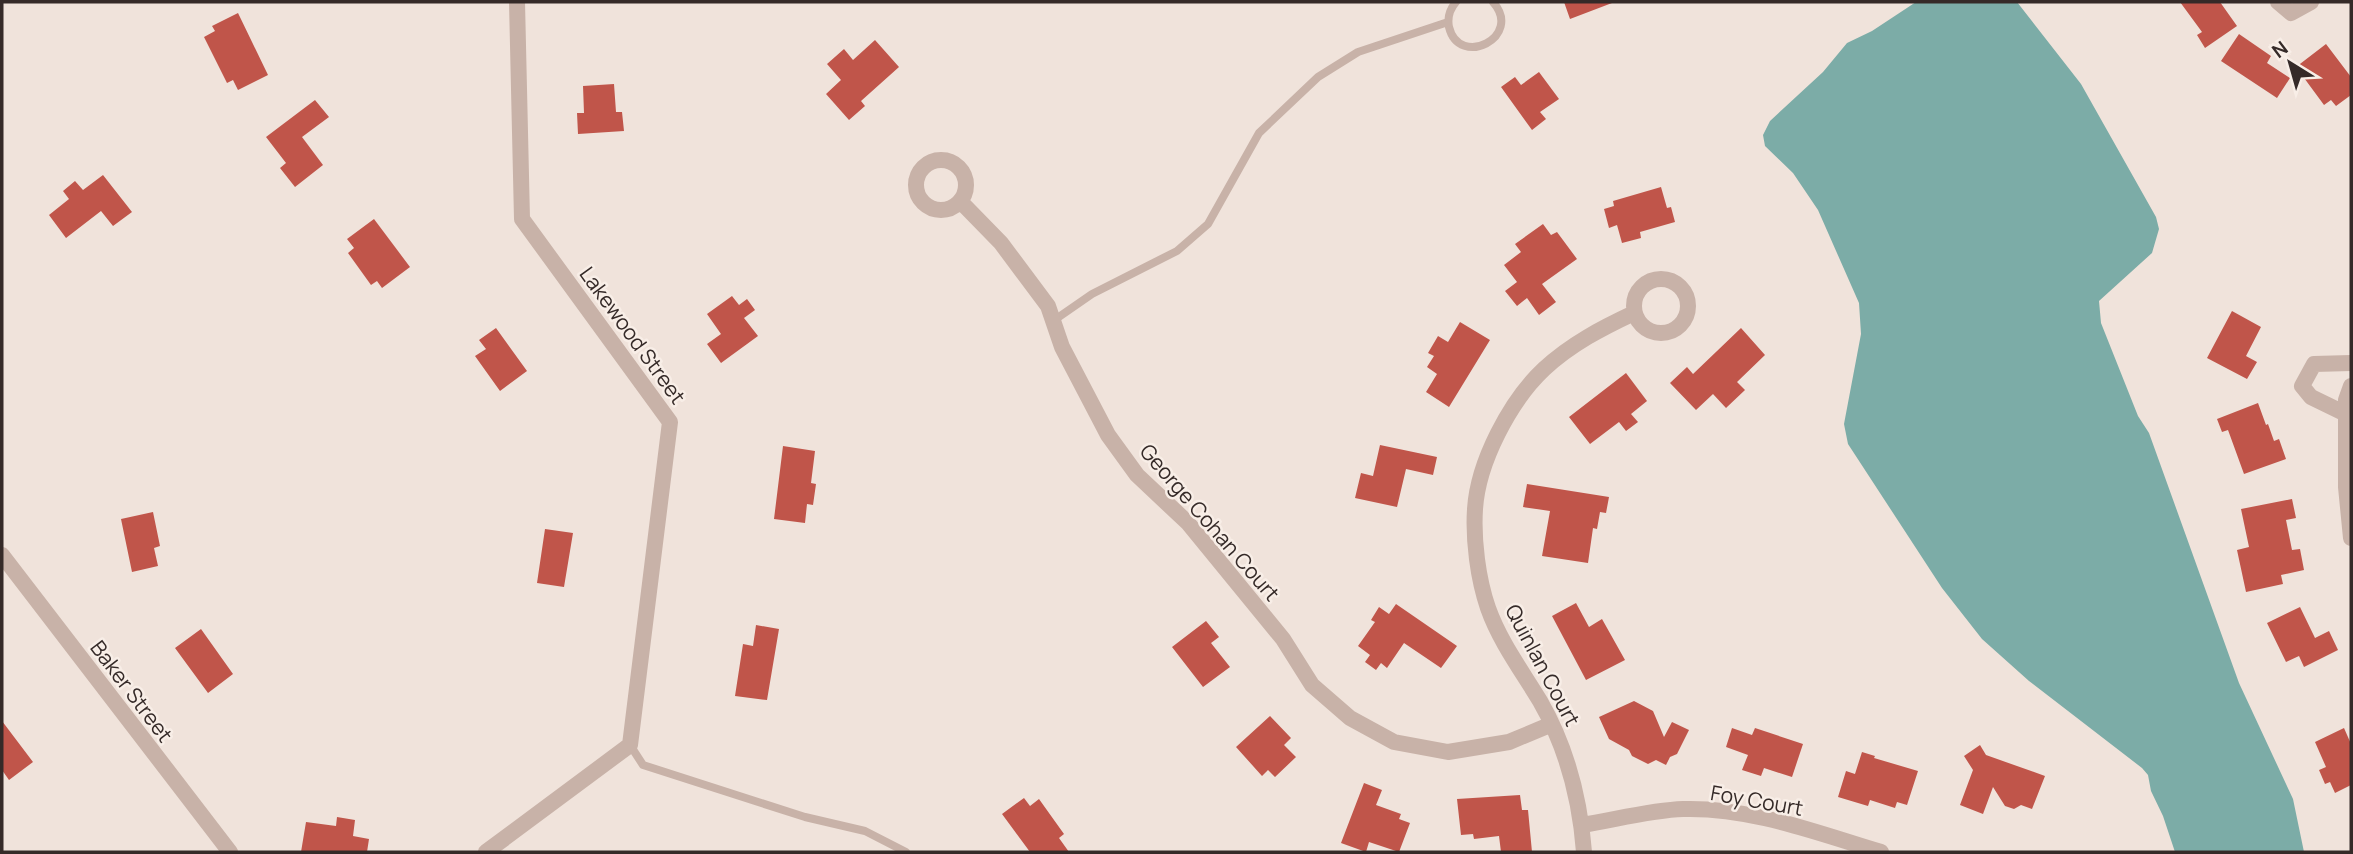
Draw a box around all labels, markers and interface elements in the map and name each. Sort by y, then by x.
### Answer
north arrow [2255,28,2325,98]
text: N [2266,35,2293,64]
street label: Lakewood Street [574,261,692,409]
street label: George Cohan Court [1134,437,1286,607]
street label: Quinlan Court [1499,599,1587,731]
street label: Baker Street [85,634,179,748]
street label: Foy Court [1709,778,1805,822]

